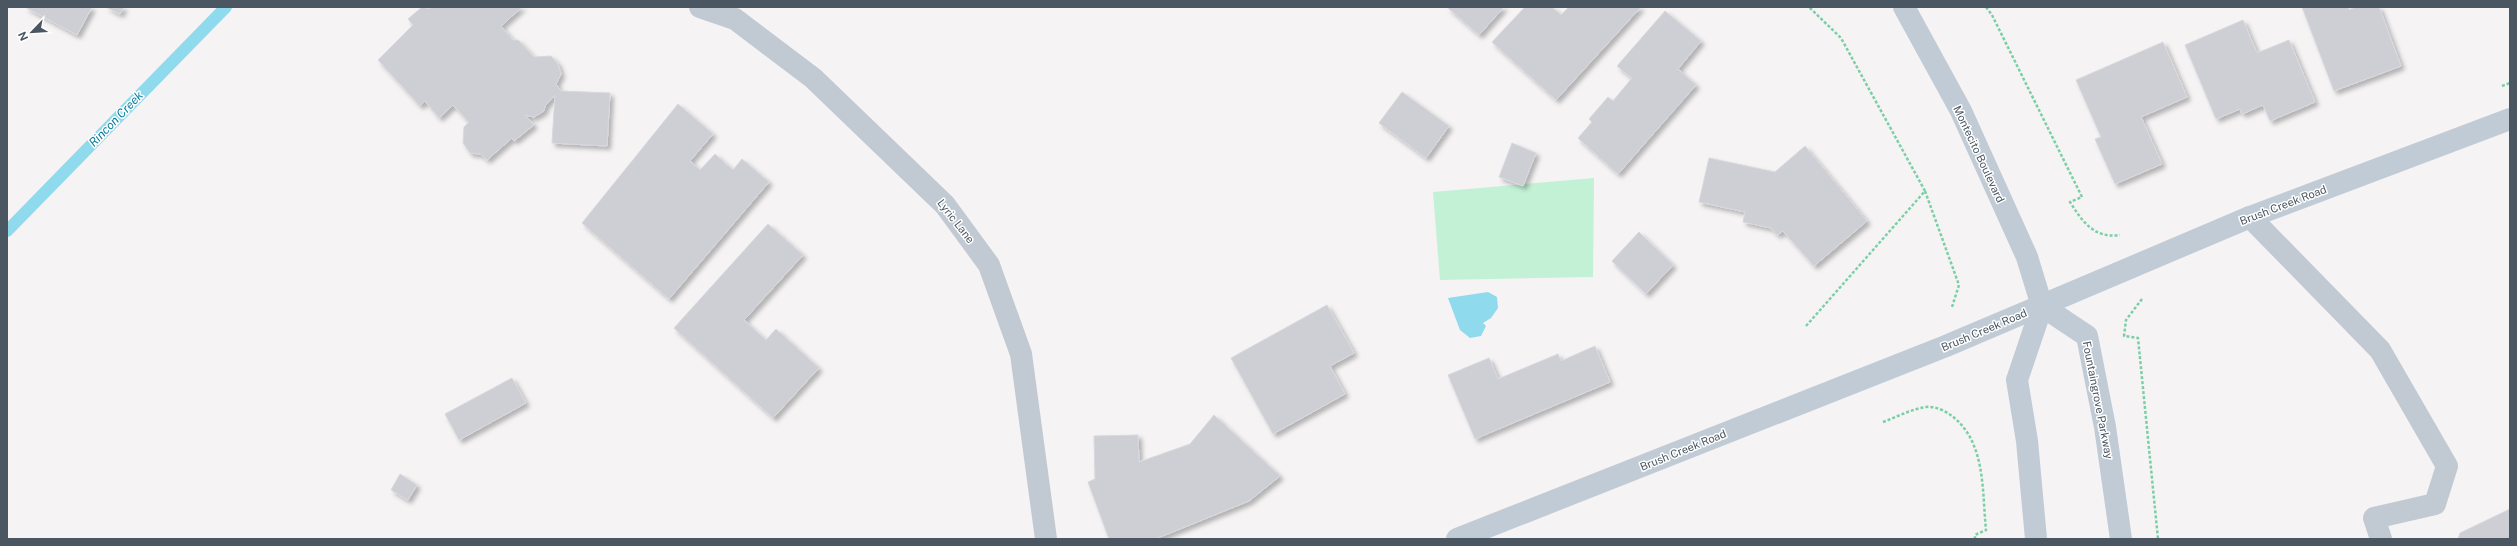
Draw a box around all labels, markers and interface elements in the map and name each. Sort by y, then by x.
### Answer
north arrow [12,12,52,52]
text: N [16,30,30,43]
water label: Rincon Creek [86,88,146,150]
street label: Montecito Boulevard [1951,104,2007,204]
street label: Brush Creek Road [2238,183,2328,227]
street label: Lyric Lane [935,197,977,245]
street label: Brush Creek Road [1939,307,2029,353]
street label: Fountaingrove Parkway [2081,340,2115,460]
street label: Brush Creek Road [1638,427,1728,473]

